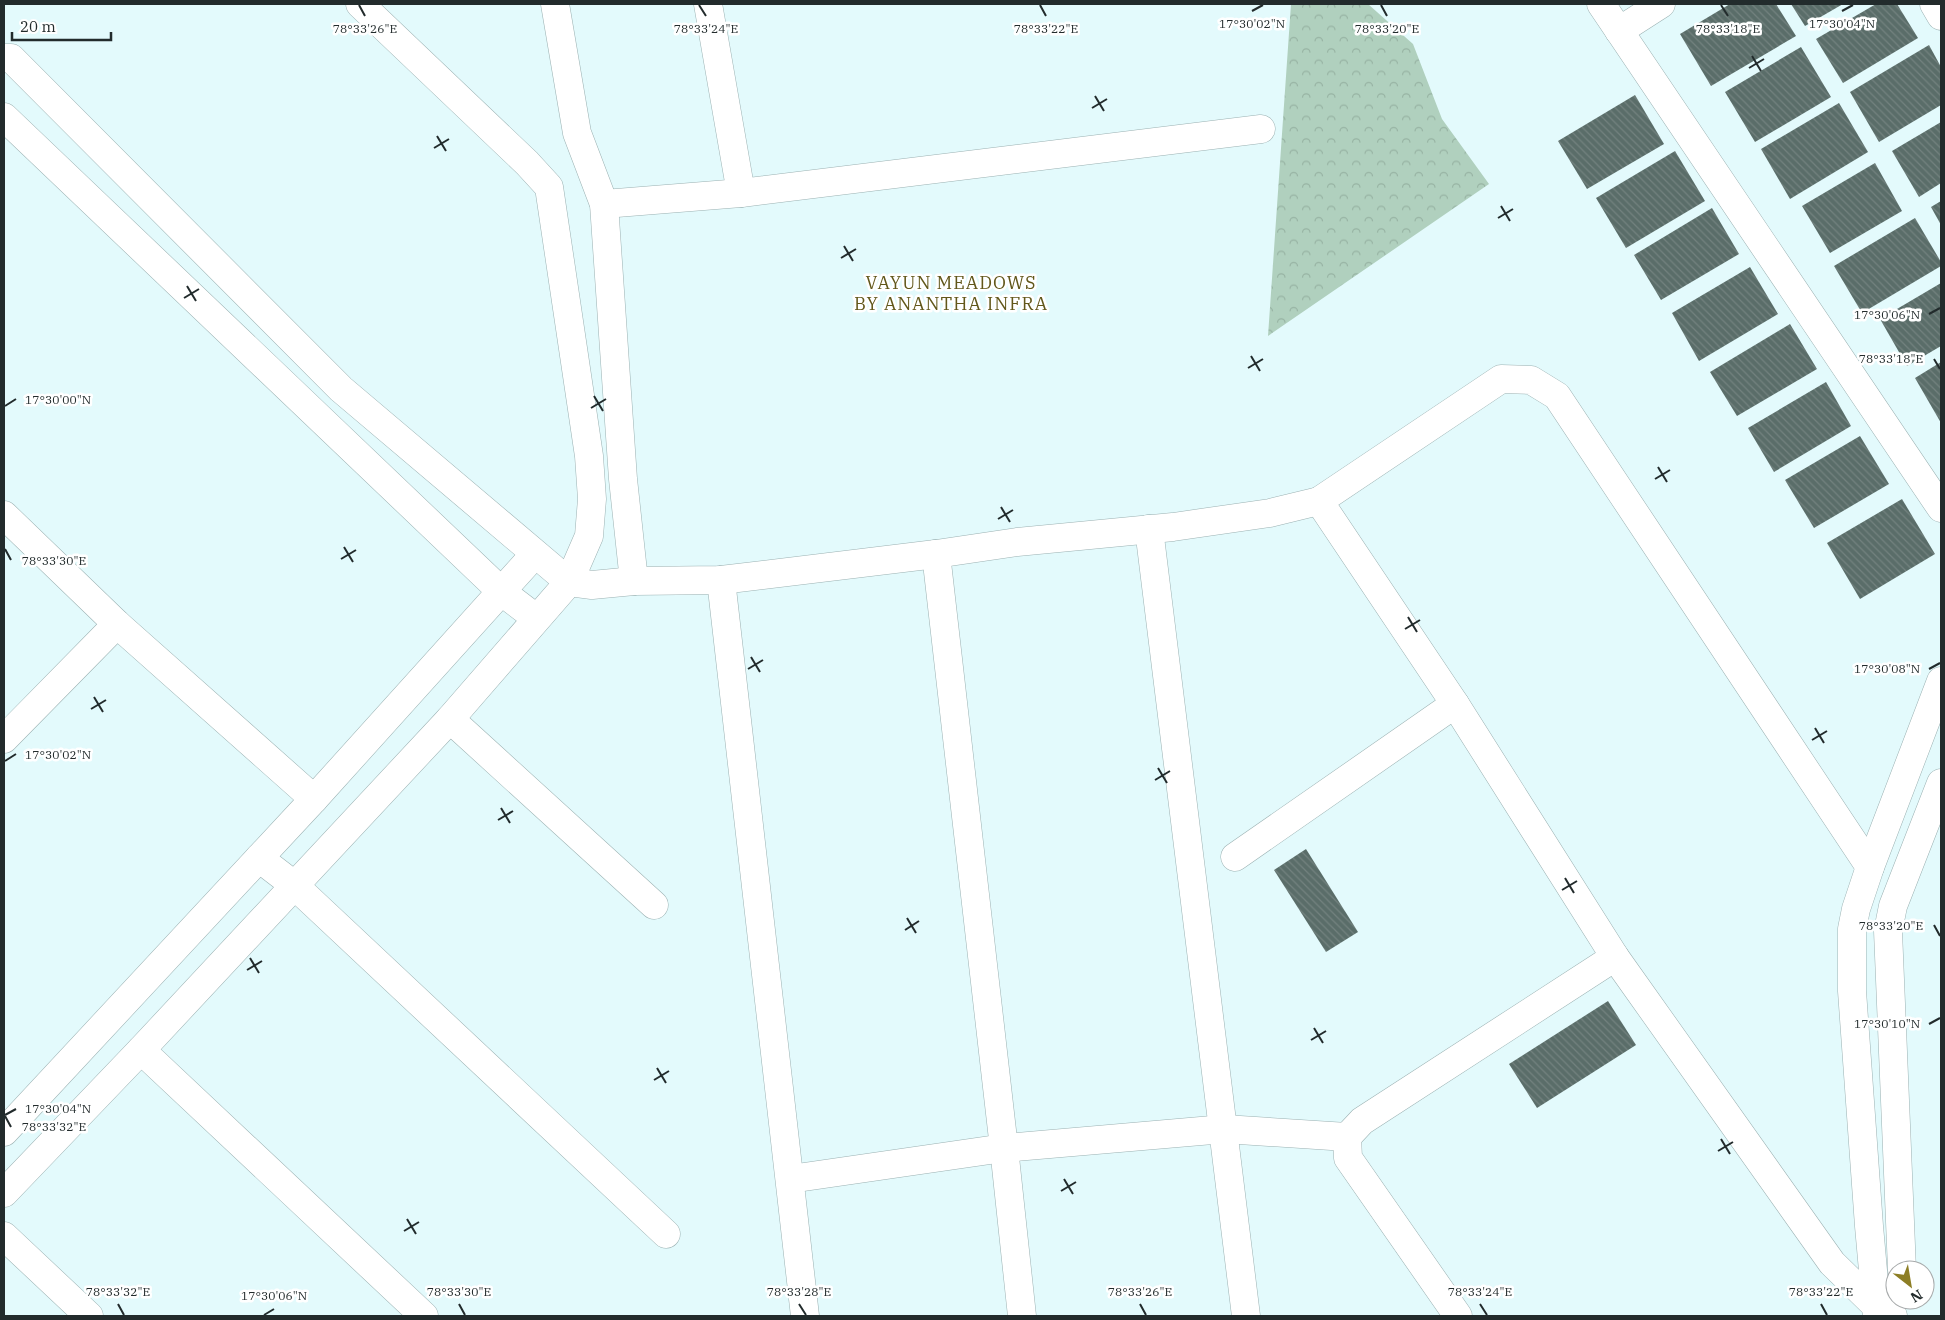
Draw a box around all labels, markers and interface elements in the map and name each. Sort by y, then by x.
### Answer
scale bar [12,10,111,42]
text: 17°30'02"N [1219,16,1285,31]
text: 17°30'04"N [1809,16,1875,31]
text: 20 m [20,17,56,36]
text: 78°33'26"E [333,21,397,36]
text: 78°33'24"E [674,21,738,36]
text: 78°33'22"E [1014,21,1078,36]
text: 78°33'20"E [1355,21,1419,36]
text: 78°33'18"E [1696,21,1760,36]
district label: VAYUN MEADOWS BY ANANTHA INFRA [854,271,1048,315]
text: 17°30'06"N [1854,307,1920,322]
text: 78°33'18"E [1859,351,1923,366]
text: 17°30'00"N [25,392,91,407]
text: 78°33'30"E [22,553,86,568]
text: 17°30'08"N [1854,661,1920,676]
text: 17°30'02"N [25,747,91,762]
text: 78°33'20"E [1859,918,1923,933]
text: 17°30'10"N [1854,1016,1920,1031]
text: 17°30'04"N [25,1101,91,1116]
text: 78°33'32"E [22,1119,86,1134]
north arrow [1885,1260,1935,1310]
text: 78°33'32"E [86,1284,150,1299]
text: 78°33'30"E [427,1284,491,1299]
text: 78°33'28"E [767,1284,831,1299]
text: 78°33'26"E [1108,1284,1172,1299]
text: 78°33'24"E [1448,1284,1512,1299]
text: 78°33'22"E [1789,1284,1853,1299]
text: N [1907,1286,1926,1307]
text: 17°30'06"N [241,1288,307,1303]

